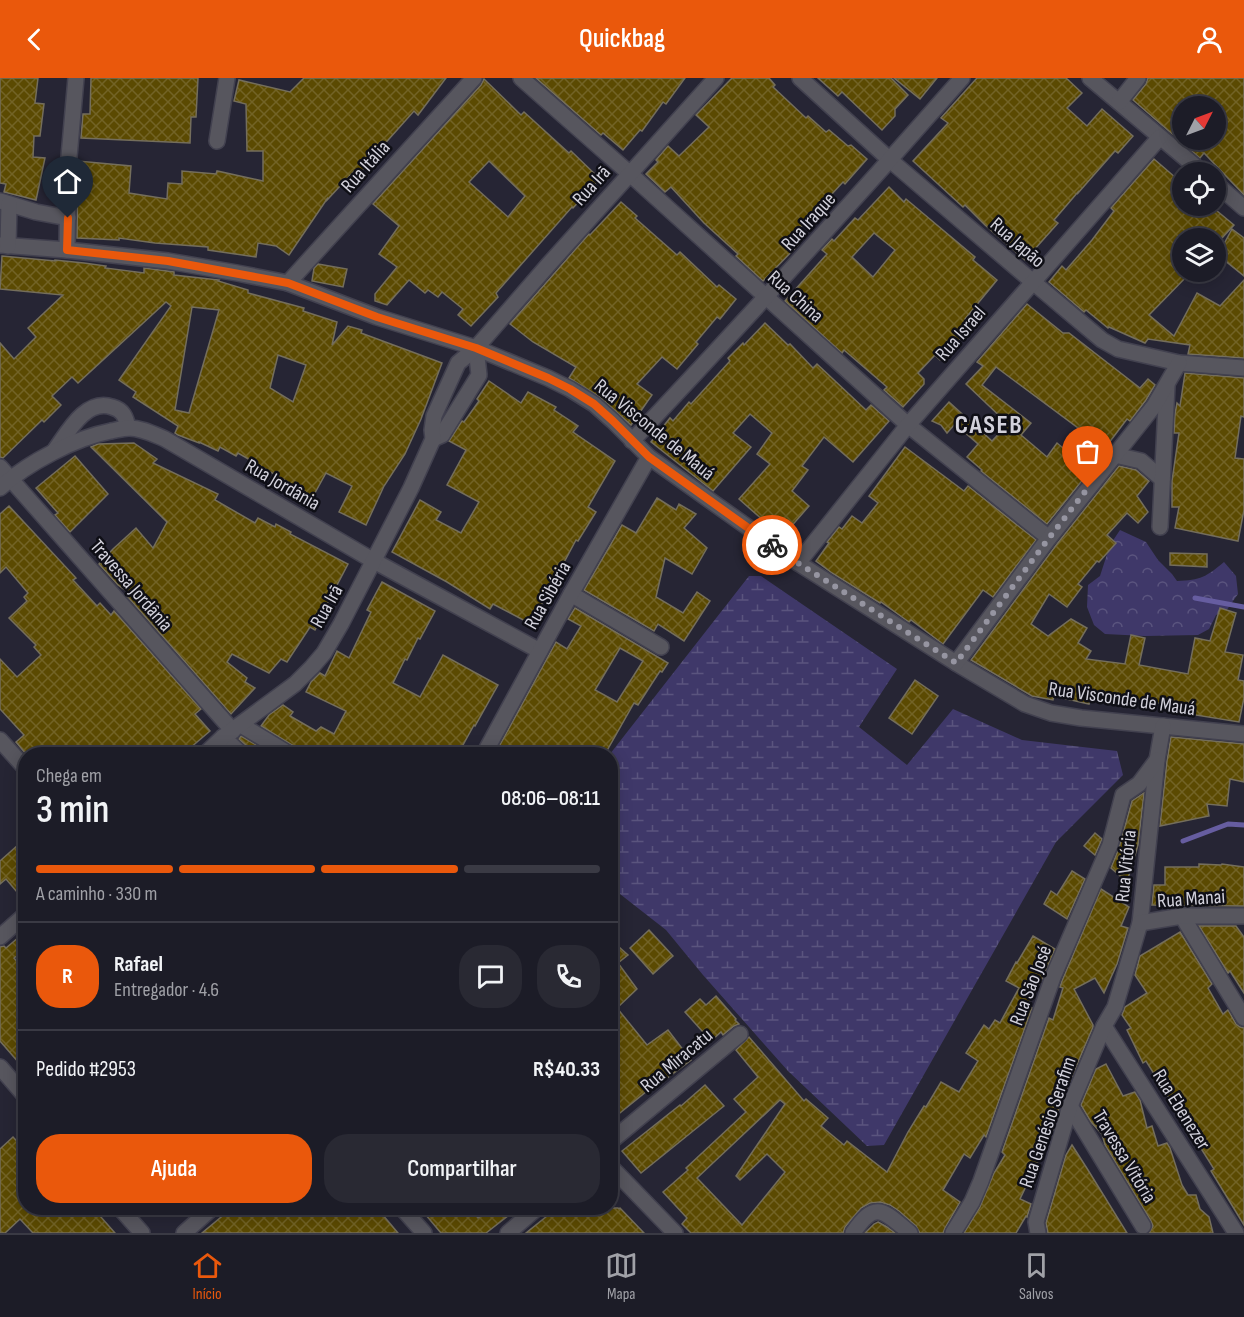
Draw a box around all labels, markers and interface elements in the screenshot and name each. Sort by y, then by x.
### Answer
icon: back [18,23,51,56]
text: Quickbag [579,23,665,55]
icon: person [1193,23,1226,56]
north arrow [1172,96,1226,150]
map controls [1172,96,1226,282]
street label: Rua Itália [336,136,395,198]
pin [42,156,93,218]
street label: Rua Irã [568,161,616,211]
button: locate [1172,162,1226,216]
icon: home [51,165,84,198]
street label: Rua Iraque [776,187,841,256]
street label: Rua Japão [985,213,1050,273]
button: layers [1172,228,1226,282]
street label: Rua China [763,265,828,328]
street label: Rua Israel [931,301,991,366]
street label: Rua Visconde de Mauá [589,374,719,486]
district label: CASEB [955,410,1023,441]
pin [1062,426,1113,488]
icon: bag [1071,435,1104,468]
street label: Rua Jordânia [241,454,324,516]
courier [742,515,802,575]
icon: bike [756,529,789,562]
street label: Travessa Jordânia [85,535,178,637]
street label: Rua Sibéria [519,557,576,634]
street label: Rua Irã [305,581,348,632]
street label: Rua Visconde de Mauá [1047,677,1197,721]
text: Chega em [36,764,102,788]
text: 08:06–08:11 [501,785,600,812]
text: 3 min [36,787,109,834]
street label: Rua Vitória [1110,829,1142,903]
text: A caminho · 330 m [36,882,157,906]
street label: Rua Manai [1156,885,1226,913]
street label: Rua São José [1005,942,1057,1029]
button: chat [459,945,522,1008]
button: phone [537,945,600,1008]
text: Rafael [114,951,163,978]
text: R [62,963,73,990]
text: Entregador · 4.6 [114,978,219,1002]
street label: Rua Miracatu [636,1024,718,1098]
street label: Rua Genésio Serafim [1014,1054,1082,1191]
text: Pedido #2953 [36,1056,136,1083]
text: R$40.33 [533,1056,600,1083]
street label: Rua Ebenezer [1147,1065,1215,1154]
street label: Travessa Vitória [1087,1106,1161,1207]
button: Ajuda [36,1134,312,1203]
button: Compartilhar [324,1134,600,1203]
tab: Início [191,1249,224,1304]
tab: Mapa [605,1249,638,1304]
tab: Salvos [1019,1249,1053,1304]

